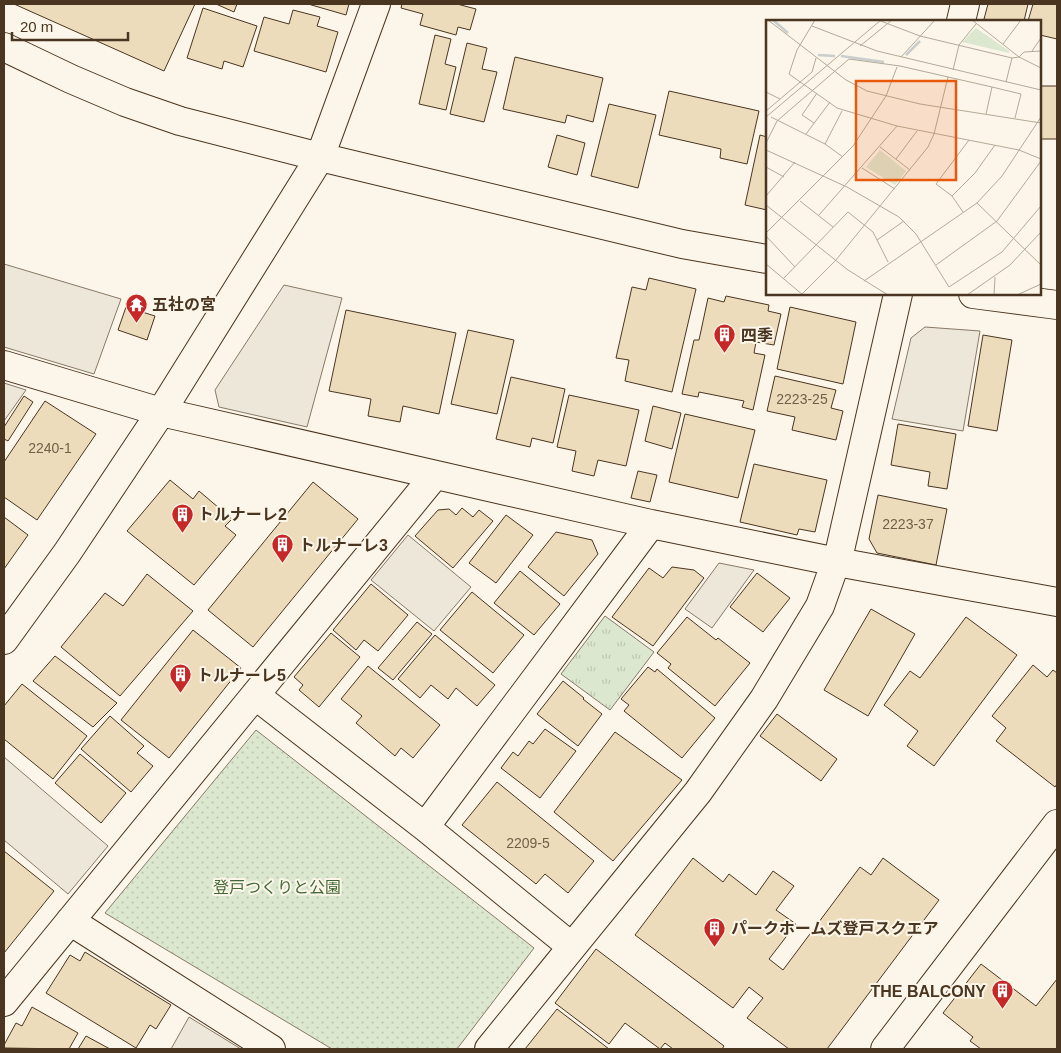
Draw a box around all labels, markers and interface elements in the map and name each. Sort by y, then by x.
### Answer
scale bar [12,10,129,42]
text: 20 m [20,18,53,35]
inset map [766,20,1041,295]
temple icon: 五社の宮 [124,292,148,323]
place label: 五社の宮 [152,295,216,313]
building icon: 四季 [713,323,737,354]
place label: 四季 [741,327,773,344]
house number: 2223-25 [776,391,828,407]
house number: 2240-1 [28,440,72,456]
building icon: トルナーレ2 [170,502,194,533]
place label: トルナーレ2 [198,506,287,523]
house number: 2223-37 [882,516,934,532]
building icon: トルナーレ3 [271,533,295,564]
place label: トルナーレ3 [299,537,388,554]
building icon: トルナーレ5 [169,663,193,694]
place label: トルナーレ5 [197,667,286,684]
house number: 2209-5 [506,835,550,851]
park label: 登戸つくりと公園 [213,879,341,896]
building icon: パークホームズ登戸スクエア [703,916,727,947]
place label: パークホームズ登戸スクエア [731,920,939,937]
building icon: THE BALCONY [990,979,1014,1010]
place label: THE BALCONY [870,983,986,1000]

